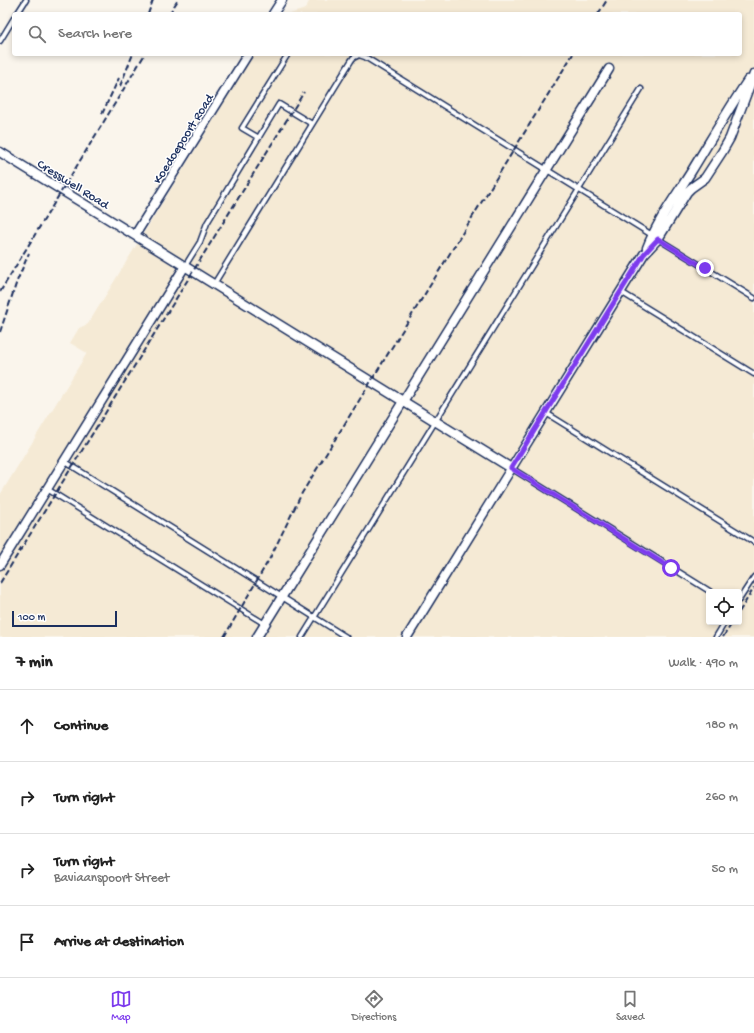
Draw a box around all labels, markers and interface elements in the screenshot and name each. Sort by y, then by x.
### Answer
search box [12,12,742,56]
icon: search [26,23,48,45]
text: Search here [58,25,132,43]
street label: Koedoepoort Road [150,91,218,187]
street label: Cresswell Road [34,157,113,214]
route end [696,259,714,277]
route start [662,559,680,577]
map controls [706,589,742,625]
button: locate [706,589,742,625]
scale bar [12,609,117,628]
text: 100 m [18,612,45,624]
text: 7 min [16,653,53,673]
text: Walk · 490 m [668,656,738,671]
icon: ahead [16,715,38,737]
text: Continue [54,717,108,735]
text: 180 m [706,718,738,733]
icon: right [16,787,38,809]
text: Turn right [54,789,114,807]
text: 260 m [705,790,738,805]
text: Turn right [54,853,114,871]
icon: right [16,859,38,881]
text: 50 m [711,862,738,877]
text: Baviaanspoort Street [54,871,169,886]
icon: arrive [16,931,38,953]
text: Arrive at destination [54,933,184,951]
tab: Map [110,988,132,1024]
tab: Directions [352,988,396,1024]
tab: Saved [616,988,644,1024]

